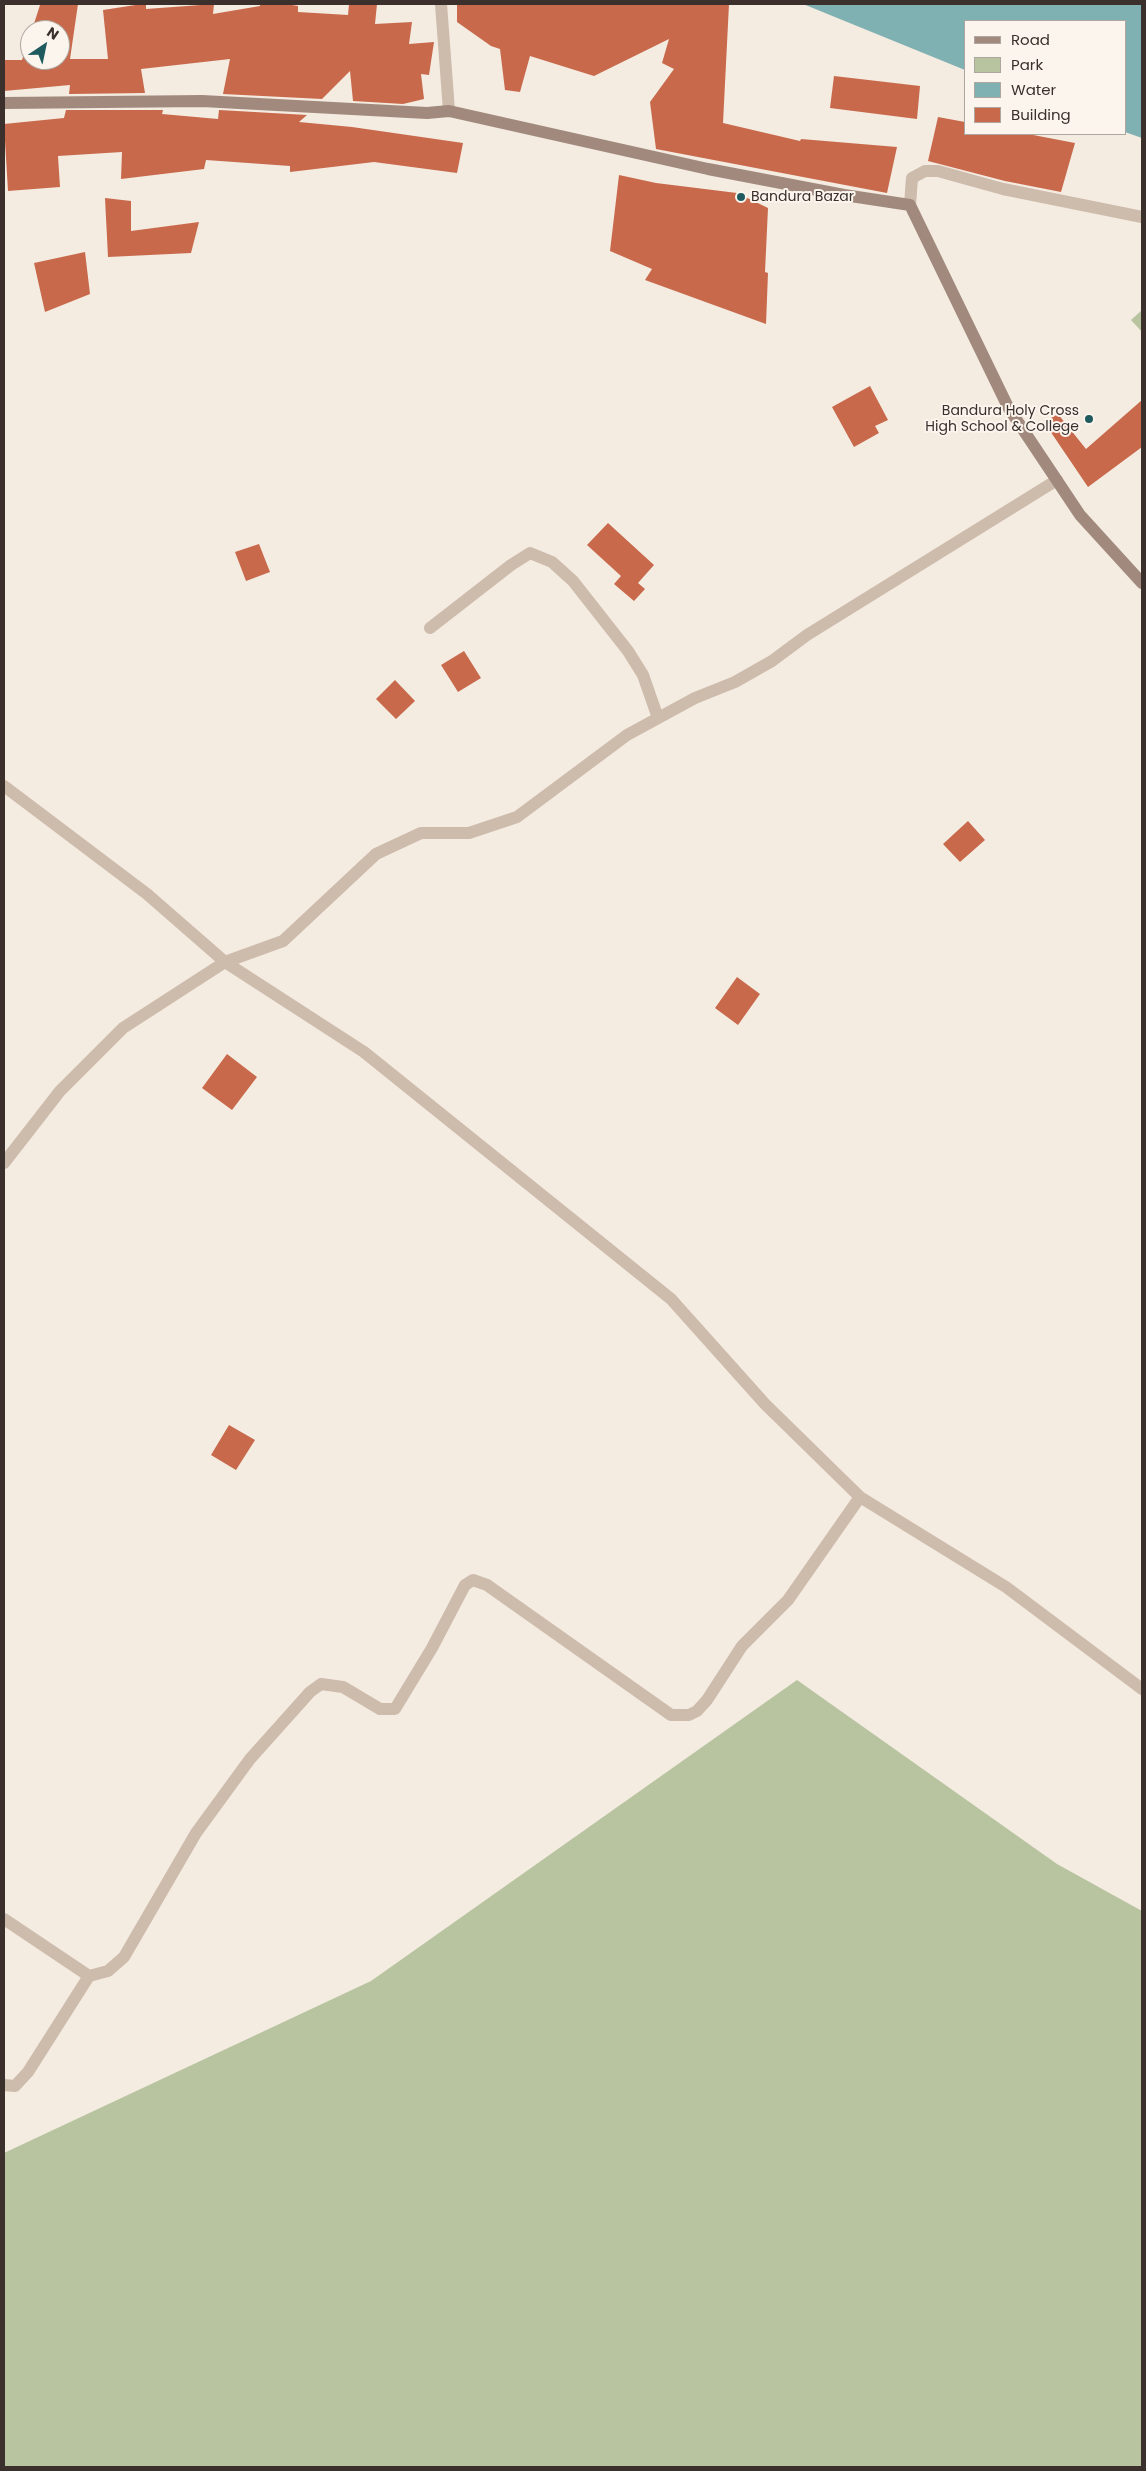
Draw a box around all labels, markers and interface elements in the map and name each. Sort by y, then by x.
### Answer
north arrow [20,20,70,70]
legend [964,20,1126,135]
text: N [43,22,63,45]
text: Road [1011,29,1050,50]
text: Park [1011,54,1043,75]
text: Water [1011,79,1056,100]
text: Building [1011,104,1071,125]
place label: Bandura Bazar [751,189,854,205]
marker: Bandura Bazar [735,191,747,203]
place label: Bandura Holy Cross High School & College [925,403,1079,436]
marker: Bandura Holy Cross High School & College [1083,413,1095,425]

